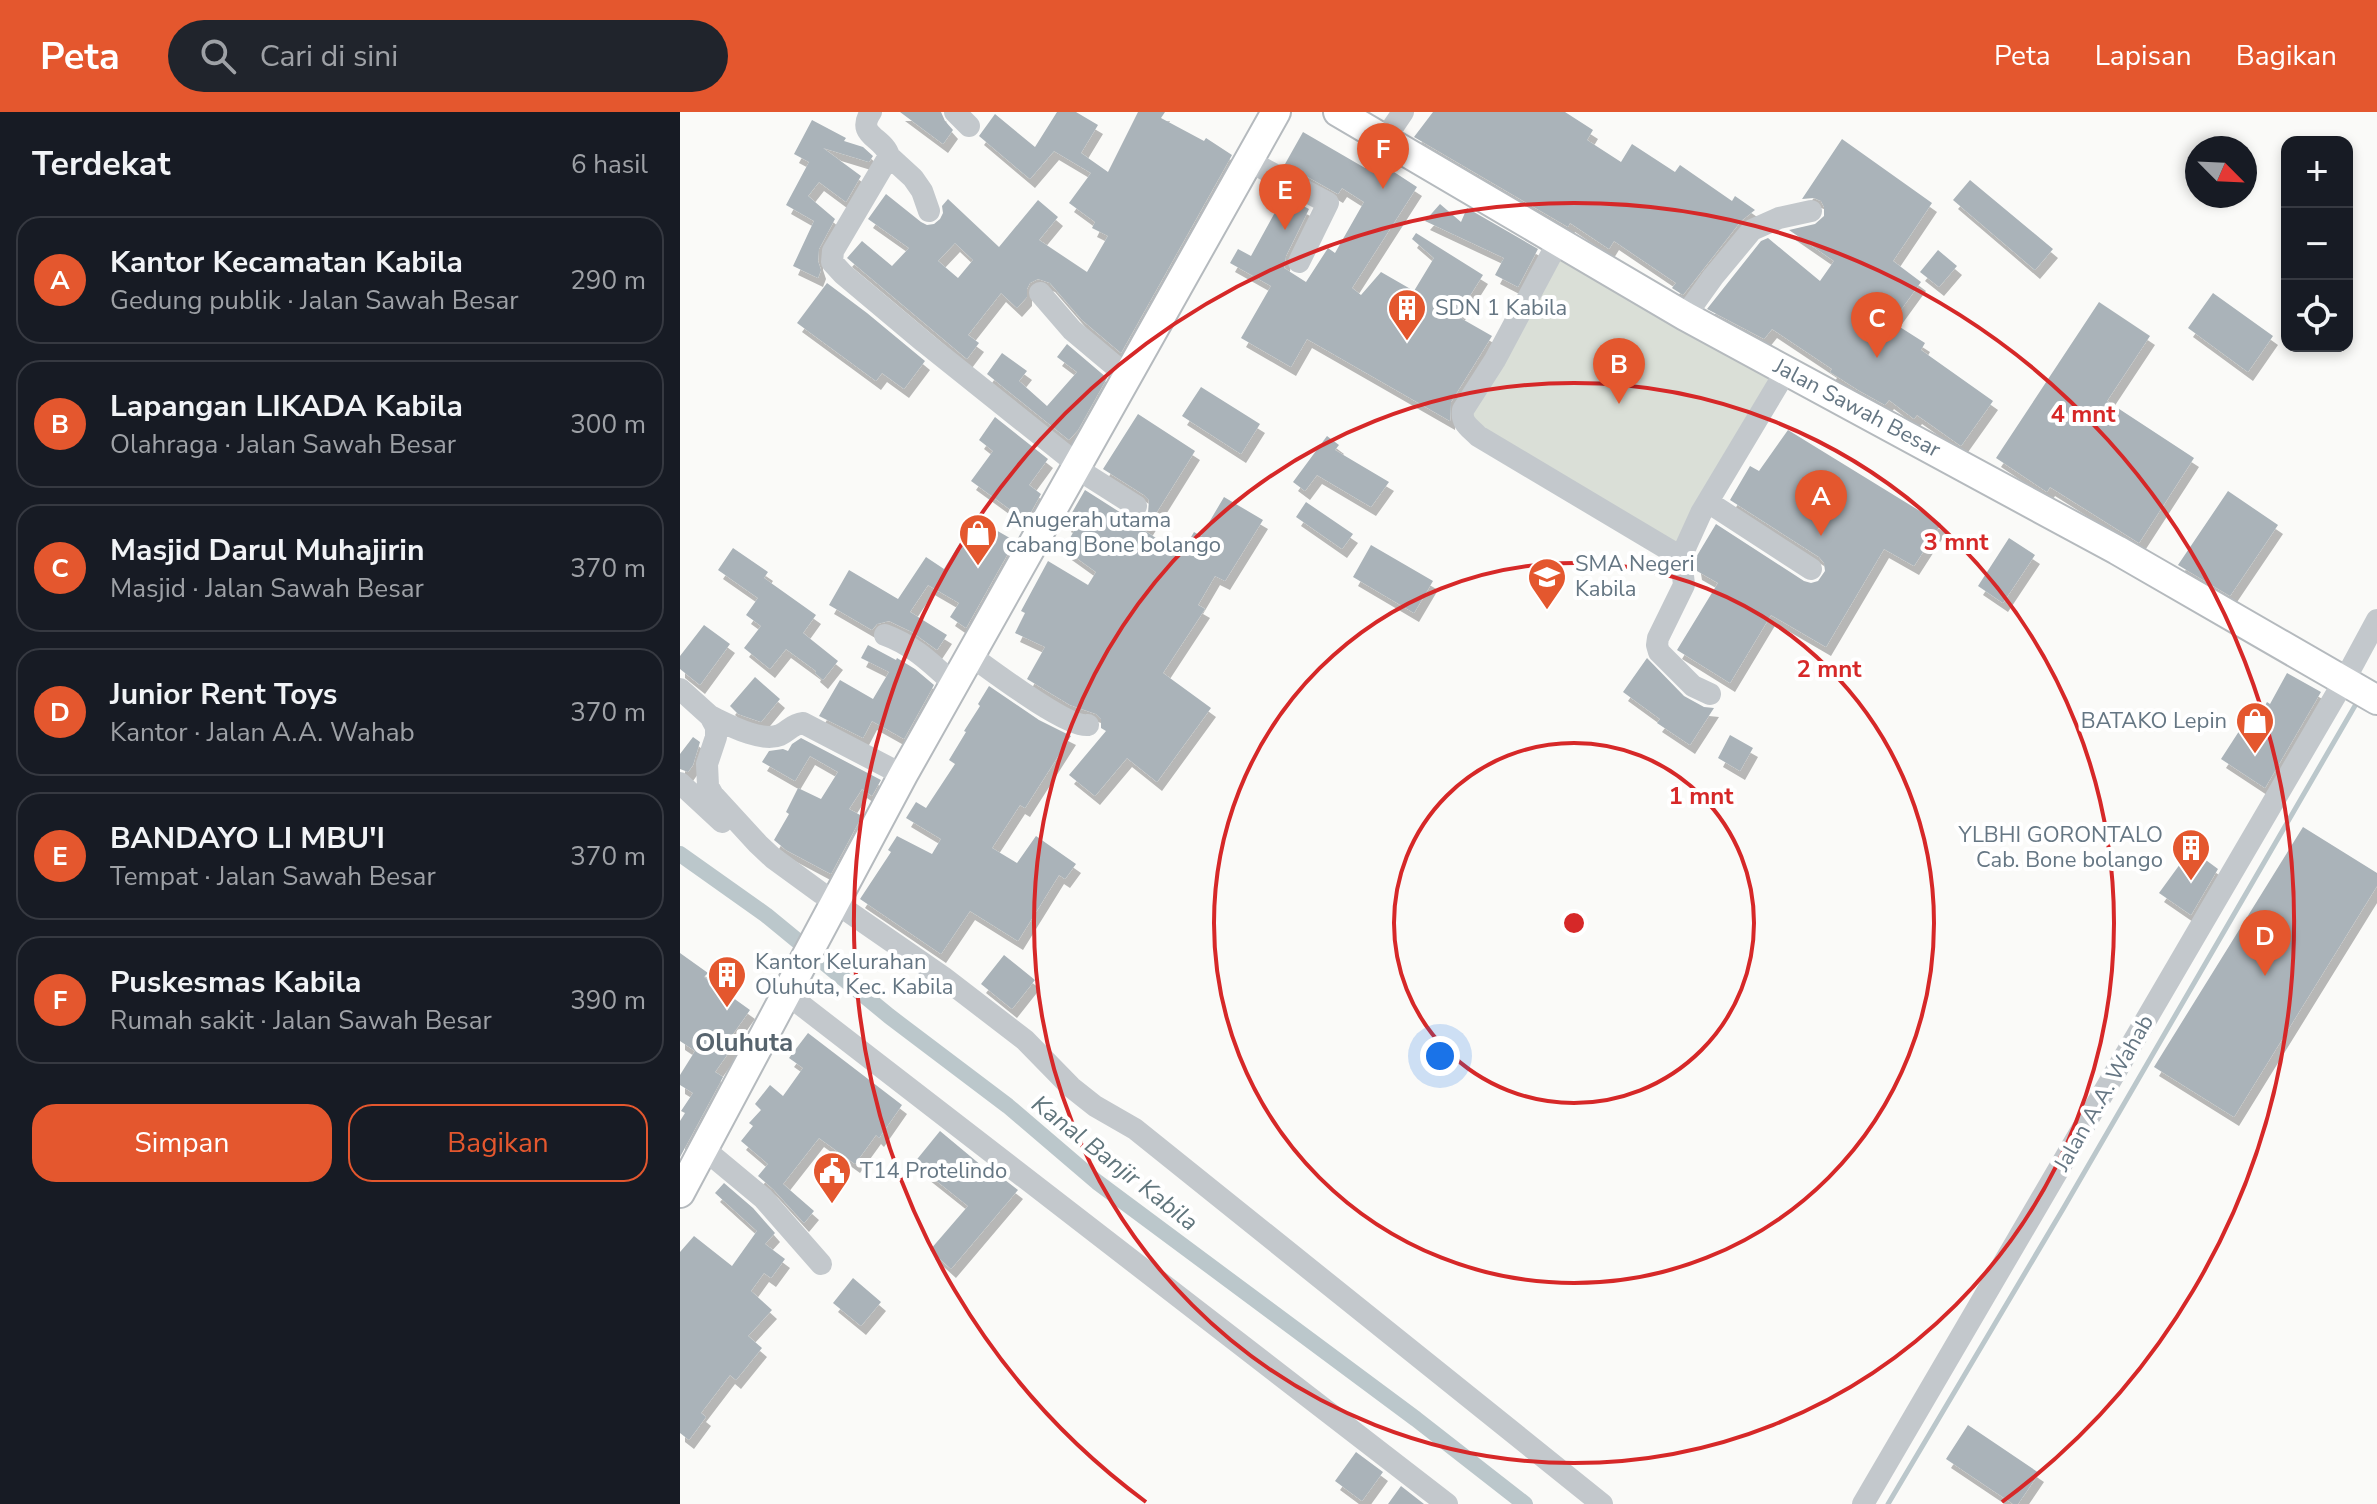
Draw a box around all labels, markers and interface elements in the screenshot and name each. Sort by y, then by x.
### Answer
search box [168,20,728,92]
text: Peta [40,31,120,82]
icon: search [196,34,240,78]
text: Cari di sini [260,36,398,77]
text: Peta [1994,37,2051,75]
text: Lapisan [2095,37,2192,75]
text: Bagikan [2236,37,2337,75]
pin: F [1357,123,1409,189]
north arrow [2185,136,2257,208]
map controls [2281,136,2353,352]
button: + [2281,136,2353,208]
text: Terdekat [32,141,170,187]
text: 6 hasil [571,147,648,182]
pin: E [1259,164,1311,230]
button: − [2281,208,2353,280]
text: Kantor Kecamatan Kabila [110,242,463,283]
text: A [50,263,70,298]
text: 290 m [570,263,646,298]
button: locate [2281,280,2353,352]
text: Gedung publik · Jalan Sawah Besar [110,283,519,318]
building icon: SDN 1 Kabila [1386,287,1428,342]
pin: C [1851,292,1903,358]
place label: SDN 1 Kabila [1435,293,1567,323]
pin: B [1593,338,1645,404]
street label: Jalan Sawah Besar [1767,351,1946,465]
text: Lapangan LIKADA Kabila [110,386,463,427]
text: 4 mnt [2050,398,2116,430]
text: B [51,407,69,442]
text: 300 m [570,407,646,442]
text: Olahraga · Jalan Sawah Besar [110,427,456,462]
pin: A [1795,470,1847,536]
place label: Anugerah utama cabang Bone bolango [1006,505,1221,560]
shop icon: Anugerah utama cabang Bone bolango [957,512,999,567]
text: 3 mnt [1923,526,1989,558]
text: Masjid Darul Muhajirin [110,530,424,571]
place label: SMA Negeri Kabila [1575,549,1695,604]
text: C [51,551,69,586]
text: 370 m [570,551,646,586]
school or university icon: SMA Negeri Kabila [1526,556,1568,611]
text: Masjid · Jalan Sawah Besar [110,571,424,606]
text: 2 mnt [1796,653,1862,685]
text: Junior Rent Toys [110,674,337,715]
text: D [50,695,70,730]
text: 370 m [570,695,646,730]
shop icon: BATAKO Lepin [2234,700,2276,755]
place label: BATAKO Lepin [2081,706,2227,736]
text: Kantor · Jalan A.A. Wahab [110,715,415,750]
text: 1 mnt [1668,780,1734,812]
text: BANDAYO LI MBU'I [110,818,385,859]
place label: YLBHI GORONTALO Cab. Bone bolango [1957,820,2163,875]
building icon: YLBHI GORONTALO Cab. Bone bolango [2170,827,2212,882]
text: E [52,839,68,874]
text: 370 m [570,839,646,874]
text: Tempat · Jalan Sawah Besar [110,859,436,894]
centre of rings [1560,909,1588,937]
pin: D [2239,910,2291,976]
place label: Kantor Kelurahan Oluhuta, Kec. Kabila [755,947,953,1002]
building icon: Kantor Kelurahan Oluhuta, Kec. Kabila [706,954,748,1009]
text: Puskesmas Kabila [110,962,361,1003]
text: F [53,983,67,1018]
text: 390 m [570,983,646,1018]
text: Rumah sakit · Jalan Sawah Besar [110,1003,492,1038]
street label: Jalan A.A. Wahab [2047,1009,2161,1177]
district label: Oluhuta [695,1025,793,1060]
your location [1420,1036,1460,1076]
water label: Kanal Banjir Kabila [1025,1088,1205,1238]
button: Simpan [32,1104,332,1182]
button: Bagikan [348,1104,648,1182]
public building icon: T14 Protelindo [811,1150,853,1205]
place label: T14 Protelindo [860,1156,1007,1186]

